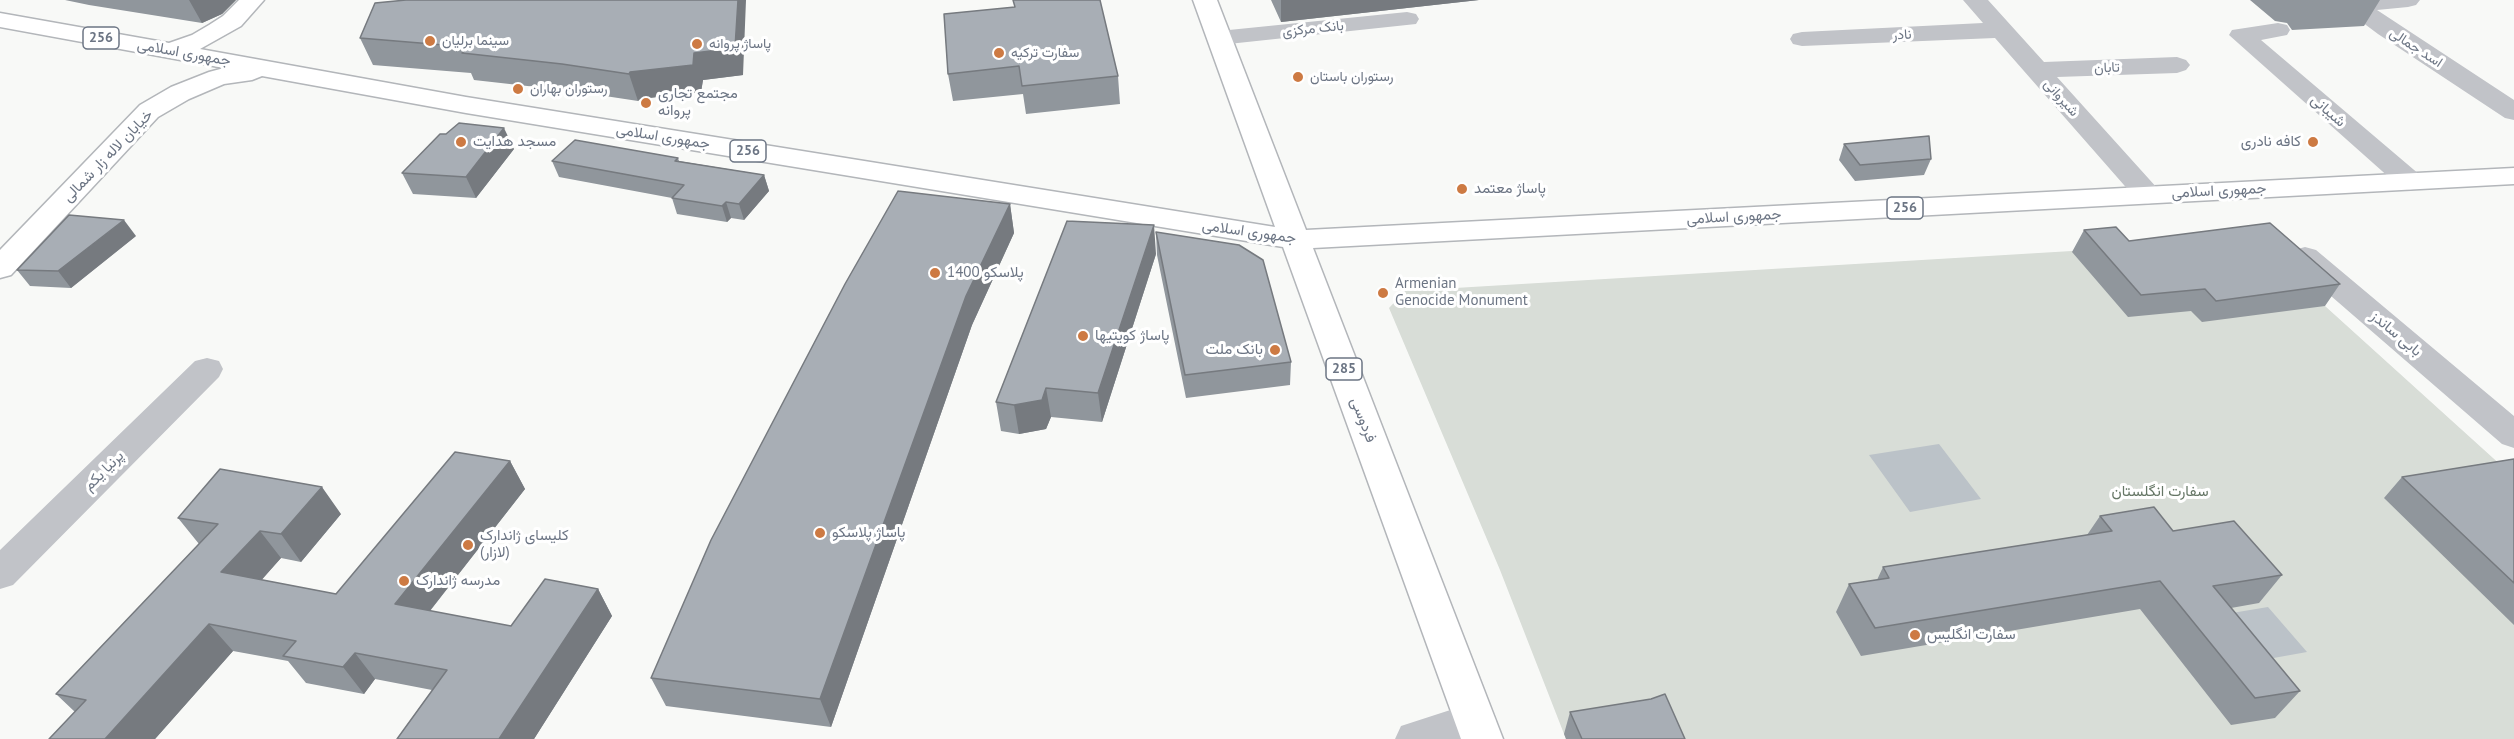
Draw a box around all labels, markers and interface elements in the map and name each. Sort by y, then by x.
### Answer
street label: بانک مرکزی [1281,17,1345,41]
street label: اسد جمالی [2386,25,2446,71]
street label: نادر [1892,26,1912,44]
road number: 256 [83,27,119,49]
place label: سینما برلیان [442,33,509,49]
marker: سینما برلیان [423,34,437,48]
street label: جمهوری اسلامی [136,36,232,70]
place label: پاساژ پروانه [709,36,771,52]
marker: پاساژ پروانه [690,37,704,51]
place label: سفارت ترکیه [1011,45,1079,61]
marker: سفارت ترکیه [992,46,1006,60]
street label: تابان [2094,59,2120,77]
place label: رستوران باستان [1310,69,1394,85]
marker: رستوران باستان [1291,70,1305,84]
street label: شیروانی [2040,76,2082,120]
place label: رستوران بهاران [530,81,608,97]
marker: رستوران بهاران [511,82,525,96]
place label: مجتمع تجاری پروانه [658,85,738,120]
street label: شیبانی [2307,91,2349,131]
marker: مجتمع تجاری پروانه [639,96,653,110]
street label: خیابان لاله زار شمالی [59,106,157,206]
street label: جمهوری اسلامی [615,121,711,153]
place label: مسجد هدایت [473,133,556,151]
place label: کافه نادری [2241,133,2301,151]
marker: مسجد هدایت [454,135,468,149]
marker: کافه نادری [2306,135,2320,149]
road number: 256 [730,140,766,162]
place label: پاساژ معتمد [1474,180,1546,198]
street label: جمهوری اسلامی [2171,180,2267,202]
marker: پاساژ معتمد [1455,182,1469,196]
road number: 256 [1887,197,1923,219]
street label: جمهوری اسلامی [1686,206,1782,228]
street label: جمهوری اسلامی [1201,216,1297,248]
place label: پلاسکو 1400 [947,264,1024,282]
marker: پلاسکو 1400 [928,266,942,280]
place label: Armenian Genocide Monument [1395,275,1528,310]
marker: Armenian Genocide Monument [1376,286,1390,300]
street label: بابی ساندز [2367,307,2425,361]
place label: پاساژ کویتیها [1095,327,1170,345]
marker: پاساژ کویتیها [1076,329,1090,343]
place label: بانک ملت [1206,341,1263,359]
marker: بانک ملت [1268,343,1282,357]
road number: 285 [1326,358,1362,380]
street label: فردوسی [1346,395,1380,445]
street label: پرنیا یکم [80,447,128,495]
park label: سفارت انگلستان [2112,483,2208,501]
place label: پاساژ پلاسکو [832,524,905,542]
marker: پاساژ پلاسکو [813,526,827,540]
place label: کلیسای ژاندارک (لازار) [480,527,569,562]
marker: کلیسای ژاندارک (لازار) [461,538,475,552]
place label: مدرسه ژاندارک [416,572,500,590]
marker: مدرسه ژاندارک [397,574,411,588]
place label: سفارت انگلیس [1927,626,2015,644]
marker: سفارت انگلیس [1908,628,1922,642]

